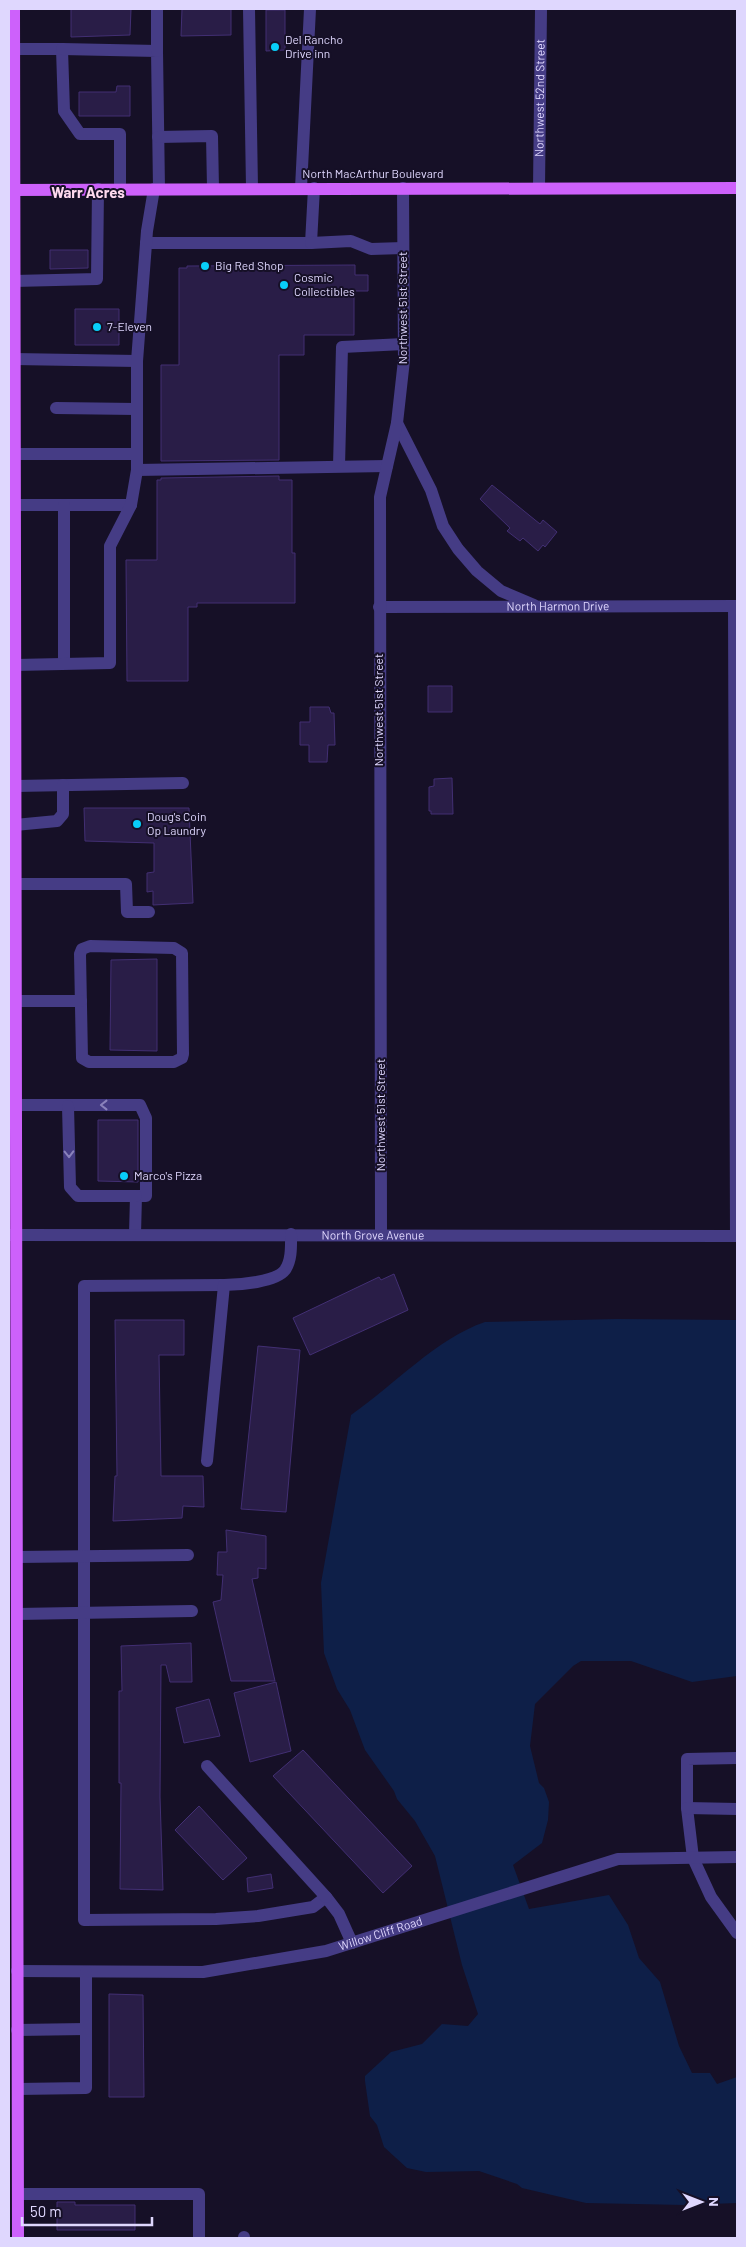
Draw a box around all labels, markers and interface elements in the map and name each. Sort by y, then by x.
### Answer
place label: Del Rancho Drive inn [285,32,343,60]
street label: Northwest 52nd Street [531,39,547,157]
marker: Del Rancho Drive inn [269,41,281,53]
street label: North MacArthur Boulevard [302,166,444,180]
district label: Warr Acres [51,183,125,201]
street label: Northwest 51st Street [395,252,409,364]
place label: Big Red Shop [215,258,284,272]
marker: Big Red Shop [199,260,211,272]
place label: Cosmic Collectibles [294,270,355,298]
marker: Cosmic Collectibles [278,279,290,291]
place label: 7-Eleven [107,319,152,333]
marker: 7-Eleven [91,321,103,333]
street label: North Harmon Drive [507,598,609,613]
street label: Northwest 51st Street [371,654,385,766]
place label: Doug's Coin Op Laundry [147,809,207,837]
marker: Doug's Coin Op Laundry [131,818,143,830]
street label: Northwest 51st Street [373,1059,387,1171]
one-way arrow [100,1100,108,1110]
one-way arrow [64,1151,74,1159]
place label: Marco's Pizza [134,1168,202,1182]
marker: Marco's Pizza [118,1170,130,1182]
street label: North Grove Avenue [322,1227,424,1242]
street label: Willow Cliff Road [337,1913,424,1953]
north arrow [676,2177,726,2227]
scale bar [22,2194,152,2226]
text: N [706,2197,723,2207]
text: 50 m [30,2202,62,2220]

